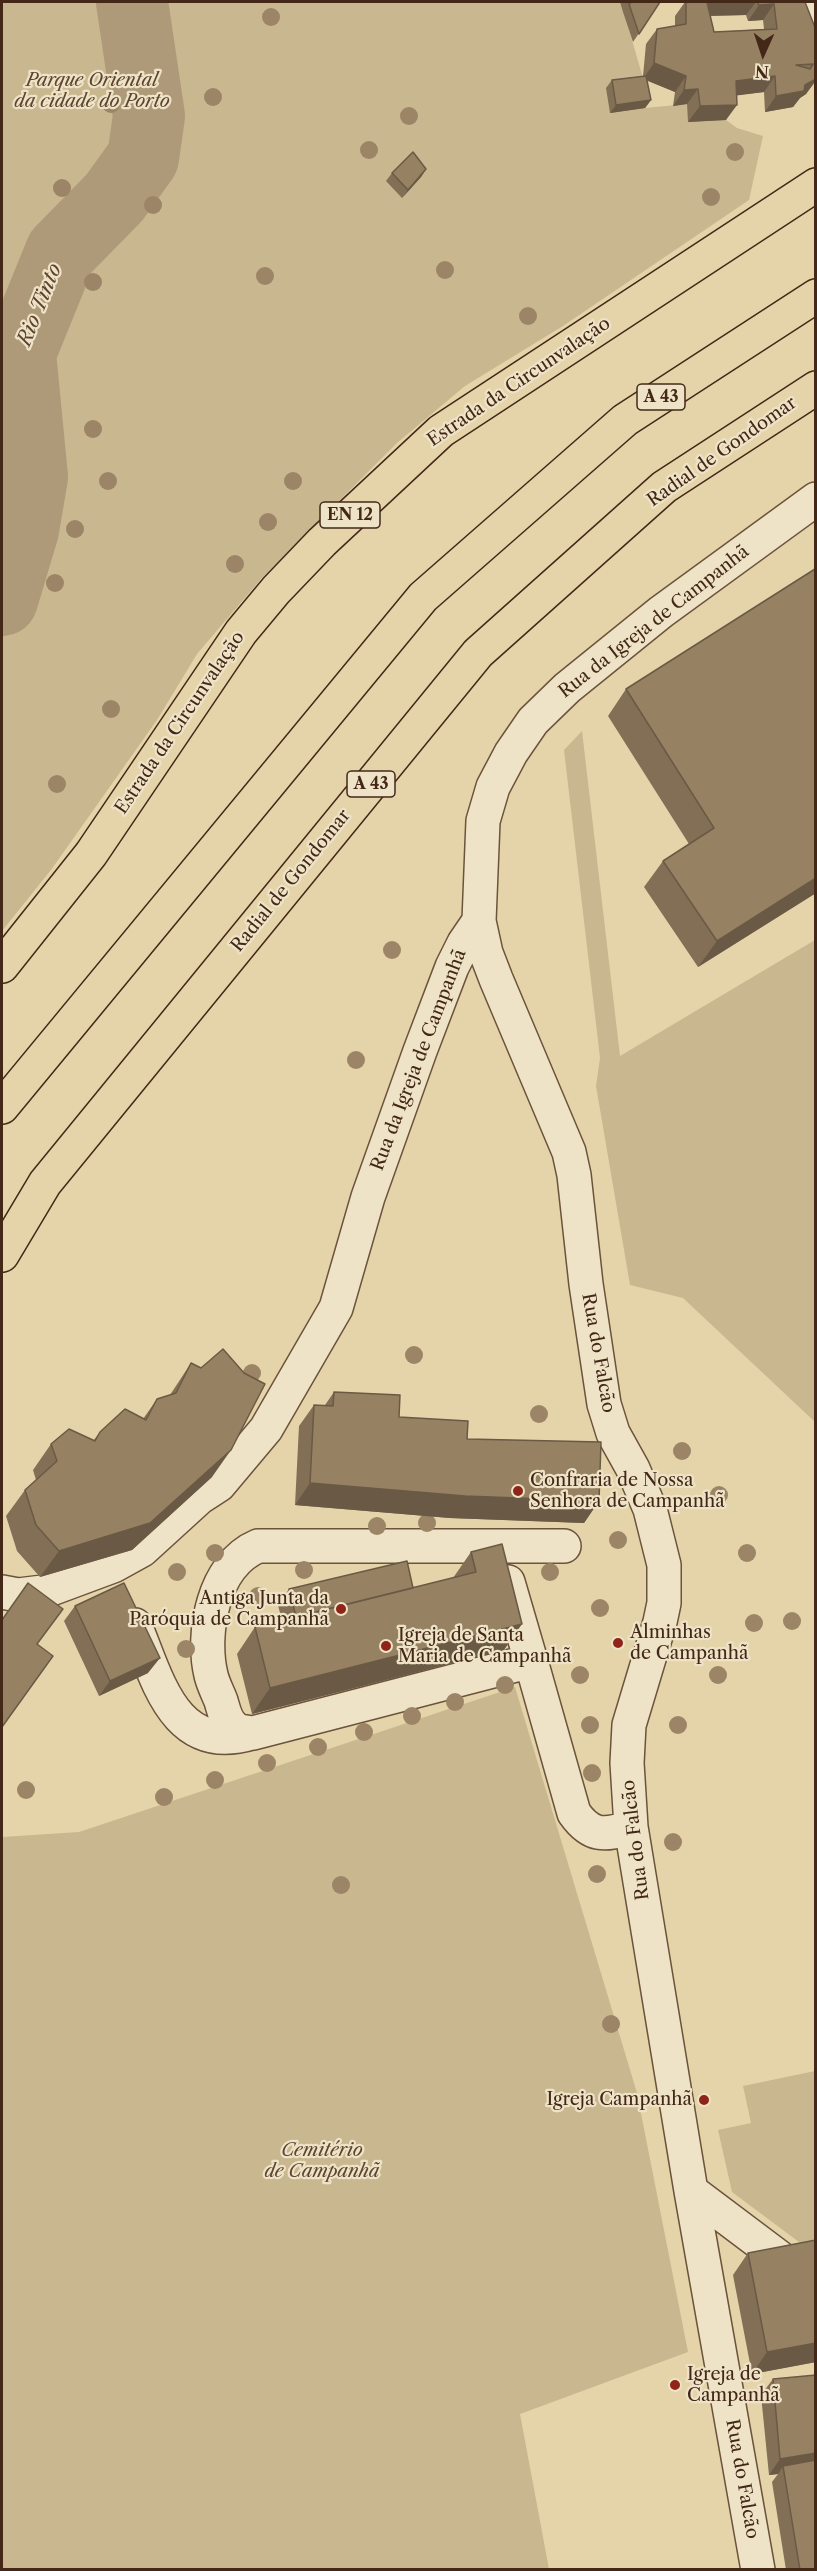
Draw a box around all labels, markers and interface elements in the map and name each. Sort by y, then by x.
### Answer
north arrow [733,24,793,84]
text: N [755,62,770,82]
park label: Parque Oriental da cidade do Porto [14,70,170,112]
water label: Rio Tinto [13,260,67,350]
street label: Estrada da Circunvalação [424,313,614,451]
road number: A 43 [637,384,685,410]
street label: Radial de Gondomar [643,392,801,512]
road number: EN 12 [320,502,380,528]
street label: Rua da Igreja de Campanhã [555,541,753,703]
street label: Estrada da Circunvalação [111,628,249,818]
road number: A 43 [347,771,395,797]
street label: Radial de Gondomar [227,805,355,957]
street label: Rua da Igreja de Campanhã [367,946,471,1174]
street label: Rua do Falcão [577,1291,619,1415]
place label: Confraria de Nossa Senhora de Campanhã [530,1470,725,1512]
marker: Confraria de Nossa Senhora de Campanhã [511,1484,525,1498]
place label: Antiga Junta da Paróquia de Campanhã [129,1588,329,1630]
marker: Antiga Junta da Paróquia de Campanhã [334,1602,348,1616]
place label: Alminhas de Campanhã [630,1622,749,1664]
place label: Igreja de Santa Maria de Campanhã [398,1625,571,1668]
marker: Alminhas de Campanhã [611,1636,625,1650]
marker: Igreja de Santa Maria de Campanhã [379,1639,393,1653]
street label: Rua do Falcão [618,1779,654,1901]
place label: Igreja Campanhã [546,2089,692,2111]
marker: Igreja Campanhã [697,2093,711,2107]
park label: Cemitério de Campanhã [265,2140,379,2182]
place label: Igreja de Campanhã [687,2364,780,2406]
marker: Igreja de Campanhã [668,2378,682,2392]
street label: Rua do Falcão [721,2417,763,2541]

